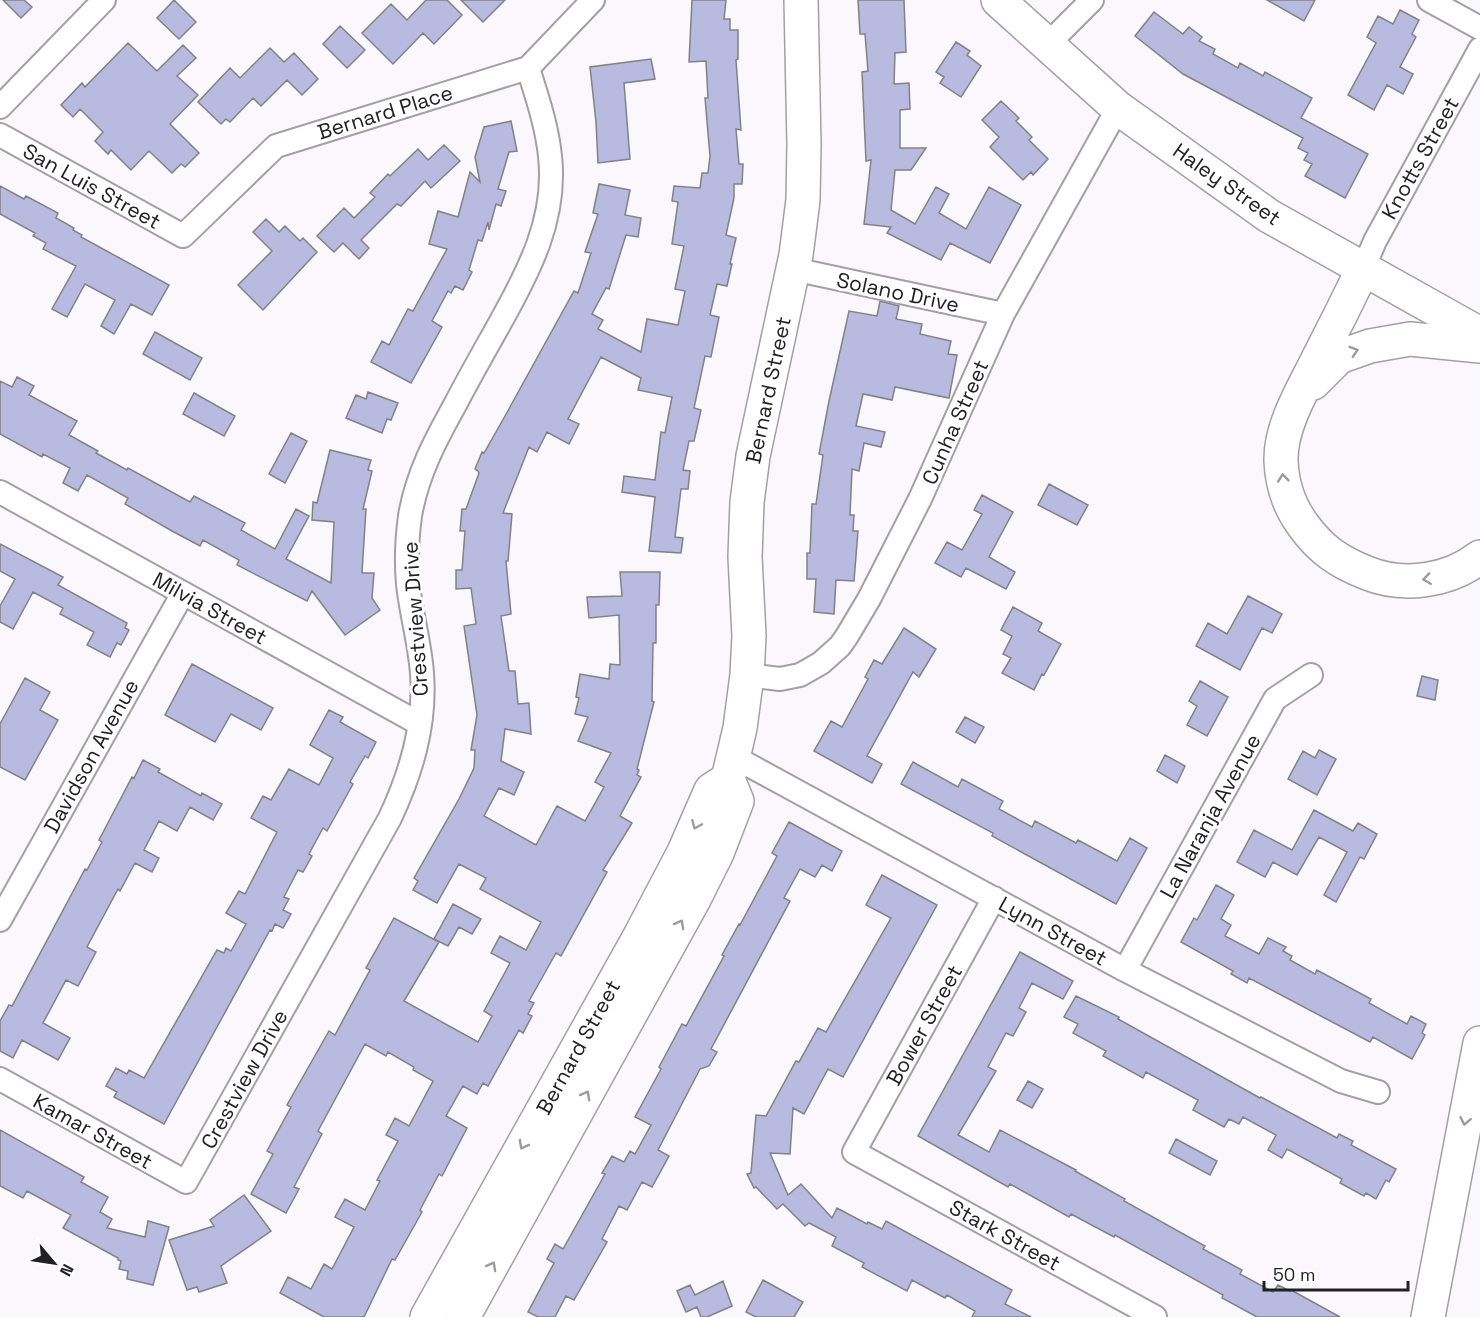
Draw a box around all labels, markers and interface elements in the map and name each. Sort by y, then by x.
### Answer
street label: Bernard Place [314,79,456,145]
street label: Knotts Street [1375,92,1465,224]
street label: San Luis Street [18,137,166,235]
street label: Haley Street [1168,137,1286,231]
street label: Solano Drive [834,266,962,318]
street label: Bernard Street [739,314,797,466]
one-way arrow [1348,346,1359,359]
street label: Cunha Street [915,355,995,489]
one-way arrow [1277,473,1290,482]
street label: Crestview Drive [396,541,434,697]
street label: Milvia Street [148,566,272,650]
one-way arrow [1422,572,1431,584]
street label: Davidson Avenue [38,674,144,838]
street label: La Naranja Avenue [1154,729,1266,903]
one-way arrow [691,819,703,830]
street label: Lynn Street [994,890,1112,972]
one-way arrow [673,920,684,930]
street label: Bower Street [880,960,968,1090]
street label: Bernard Street [530,975,626,1119]
street label: Crestview Drive [195,1005,293,1153]
street label: Kamar Street [29,1087,157,1175]
one-way arrow [579,1091,590,1101]
one-way arrow [1459,1116,1472,1126]
one-way arrow [519,1138,531,1149]
street label: Stark Street [945,1193,1065,1277]
north arrow [24,1233,84,1293]
scale bar [1264,1254,1408,1292]
text: N [55,1260,78,1280]
one-way arrow [485,1262,496,1272]
text: 50 m [1273,1263,1315,1286]

